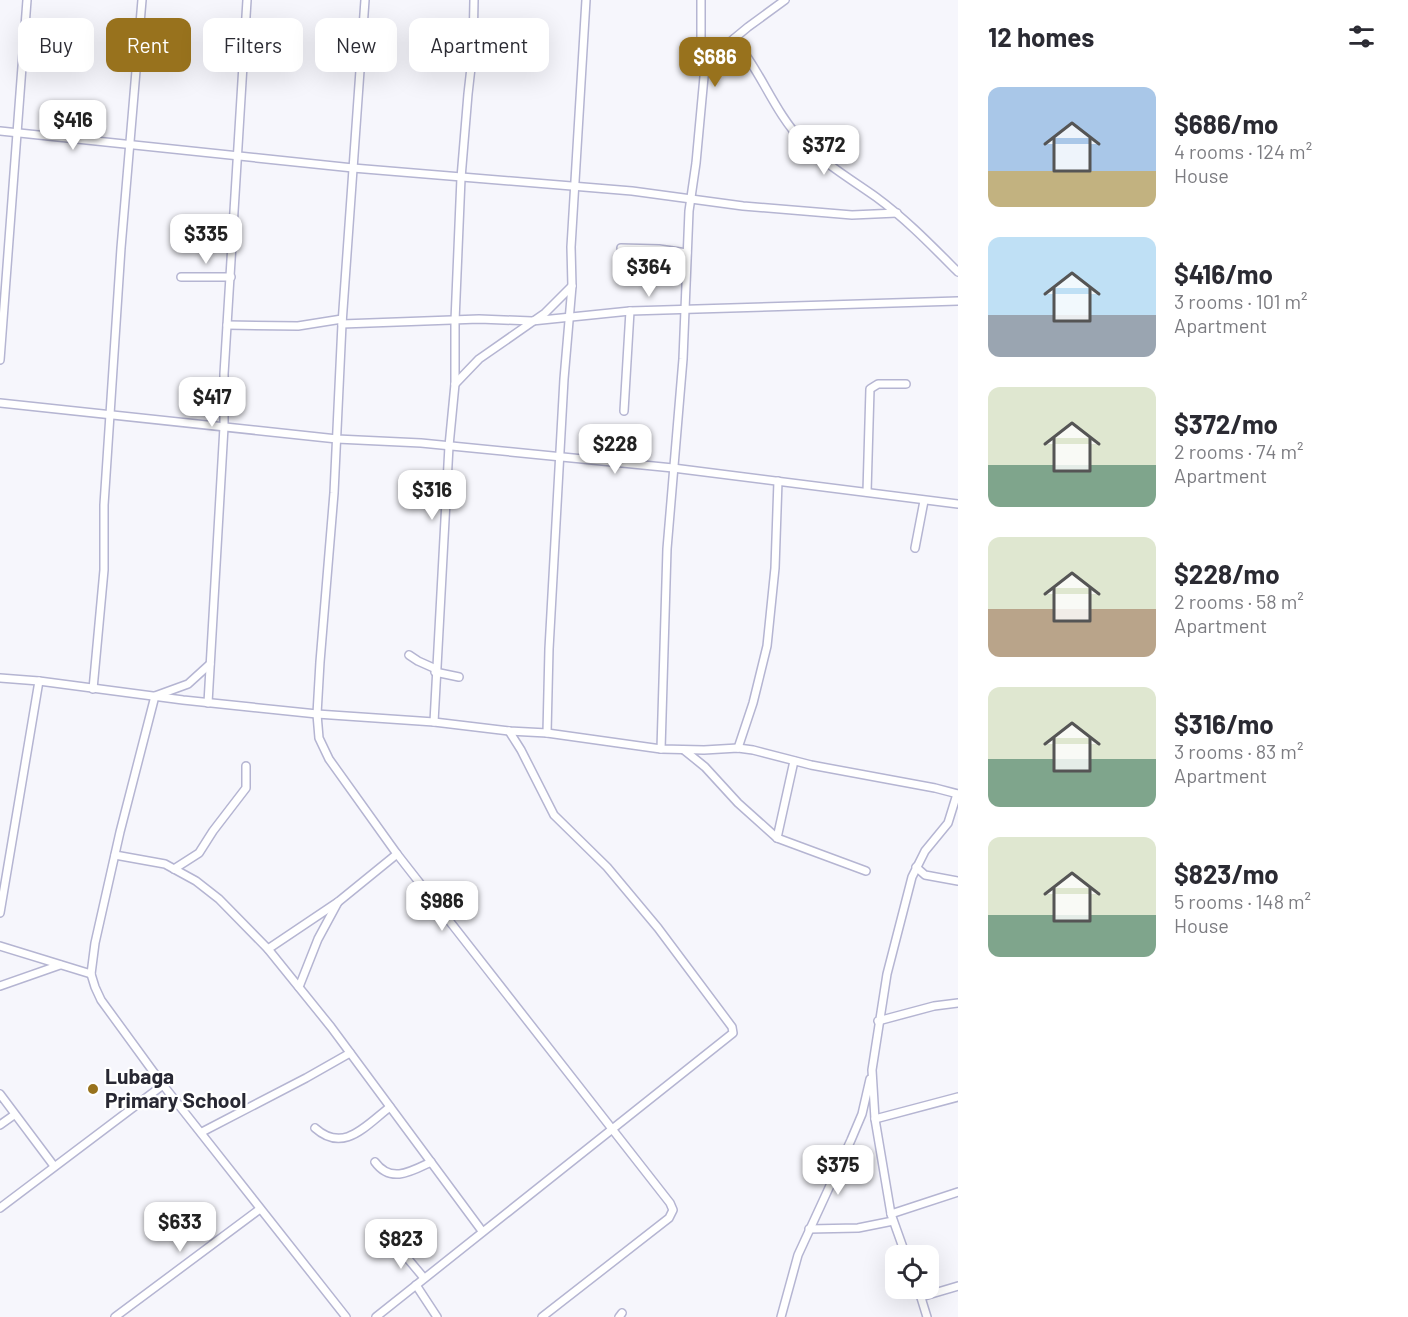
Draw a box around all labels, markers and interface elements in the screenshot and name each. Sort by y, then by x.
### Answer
chip: Buy [18,18,94,72]
chip: Rent [106,18,191,72]
chip: Filters [203,18,303,72]
chip: New [315,18,397,72]
chip: Apartment [409,18,549,72]
icon: filters [1345,20,1378,53]
text: 12 homes [988,21,1094,52]
pin: $686 [679,37,751,88]
text: $686 [693,44,737,68]
pin: $416 [37,100,109,151]
text: $416 [53,107,93,131]
text: $686/mo [1174,108,1279,139]
icon: home [1036,111,1108,183]
pin: $372 [788,125,860,176]
text: $372 [802,132,846,156]
text: 4 rooms · 124 m² [1174,139,1312,163]
text: House [1174,163,1229,187]
pin: $335 [170,214,242,265]
text: $335 [184,221,228,245]
pin: $364 [613,247,685,298]
text: $364 [626,254,672,278]
text: $416/mo [1174,258,1273,289]
icon: home [1036,261,1108,333]
text: 3 rooms · 101 m² [1174,289,1307,313]
text: Apartment [1174,313,1267,337]
pin: $417 [176,377,248,428]
text: $417 [193,384,231,408]
text: $372/mo [1174,408,1278,439]
icon: home [1036,411,1108,483]
pin: $228 [579,424,651,475]
text: $228 [593,431,637,455]
text: 2 rooms · 74 m² [1174,439,1304,463]
text: Apartment [1174,463,1267,487]
pin: $316 [396,470,468,521]
text: $316 [412,477,452,501]
text: $228/mo [1174,558,1280,589]
icon: home [1036,561,1108,633]
text: 2 rooms · 58 m² [1174,589,1304,613]
text: Apartment [1174,613,1267,637]
text: $316/mo [1174,708,1274,739]
icon: home [1036,711,1108,783]
text: 3 rooms · 83 m² [1174,739,1303,763]
text: Apartment [1174,763,1267,787]
text: $823/mo [1174,858,1279,889]
icon: home [1036,861,1108,933]
pin: $986 [406,881,478,932]
text: $986 [420,888,464,912]
text: 5 rooms · 148 m² [1174,889,1311,913]
text: House [1174,913,1229,937]
place label: Lubaga Primary School [105,1063,246,1112]
marker: Lubaga Primary School [86,1082,100,1096]
pin: $375 [802,1145,874,1196]
text: $375 [817,1152,859,1176]
pin: $633 [144,1202,216,1253]
text: $633 [158,1209,202,1233]
pin: $823 [365,1219,437,1270]
text: $823 [379,1226,423,1250]
map controls [885,1245,939,1299]
button: locate [885,1245,939,1299]

